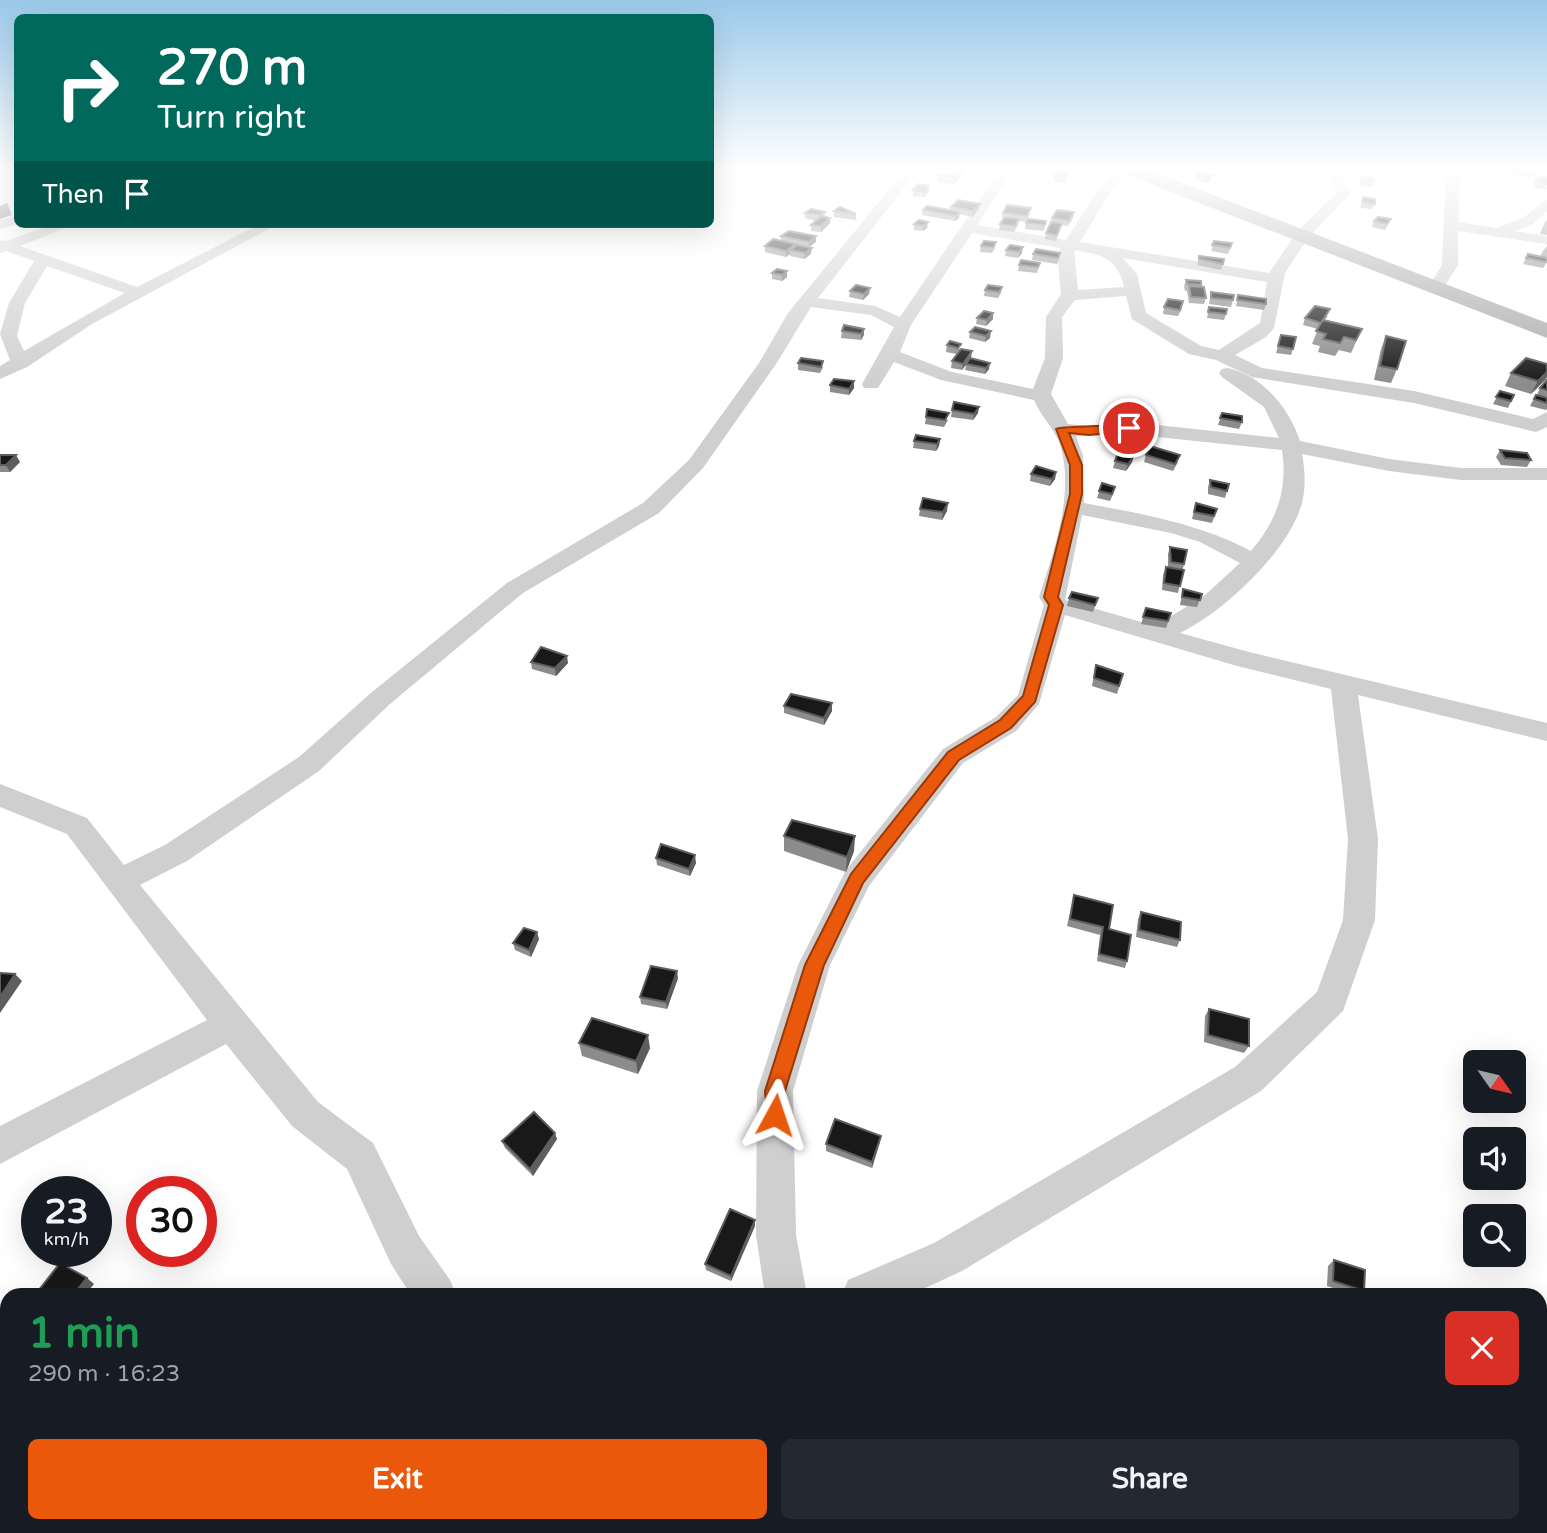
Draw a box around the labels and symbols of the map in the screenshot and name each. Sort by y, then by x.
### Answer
pin [1099,398,1159,458]
north arrow [1463,1050,1526,1113]
position arrow [738,1078,812,1152]
speed limit sign: 30 [126,1176,217,1267]

